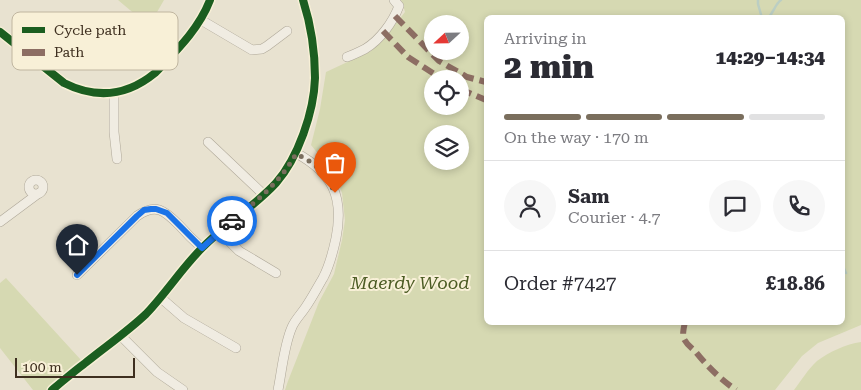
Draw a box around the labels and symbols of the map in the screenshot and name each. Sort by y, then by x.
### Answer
legend [12,12,178,70]
north arrow [424,15,469,60]
text: Cycle path [54,22,126,38]
text: Path [54,44,84,60]
pin [314,142,356,193]
courier [207,196,257,246]
pin [56,224,98,275]
park label: Maerdy Wood [350,272,469,293]
scale bar [15,355,135,378]

